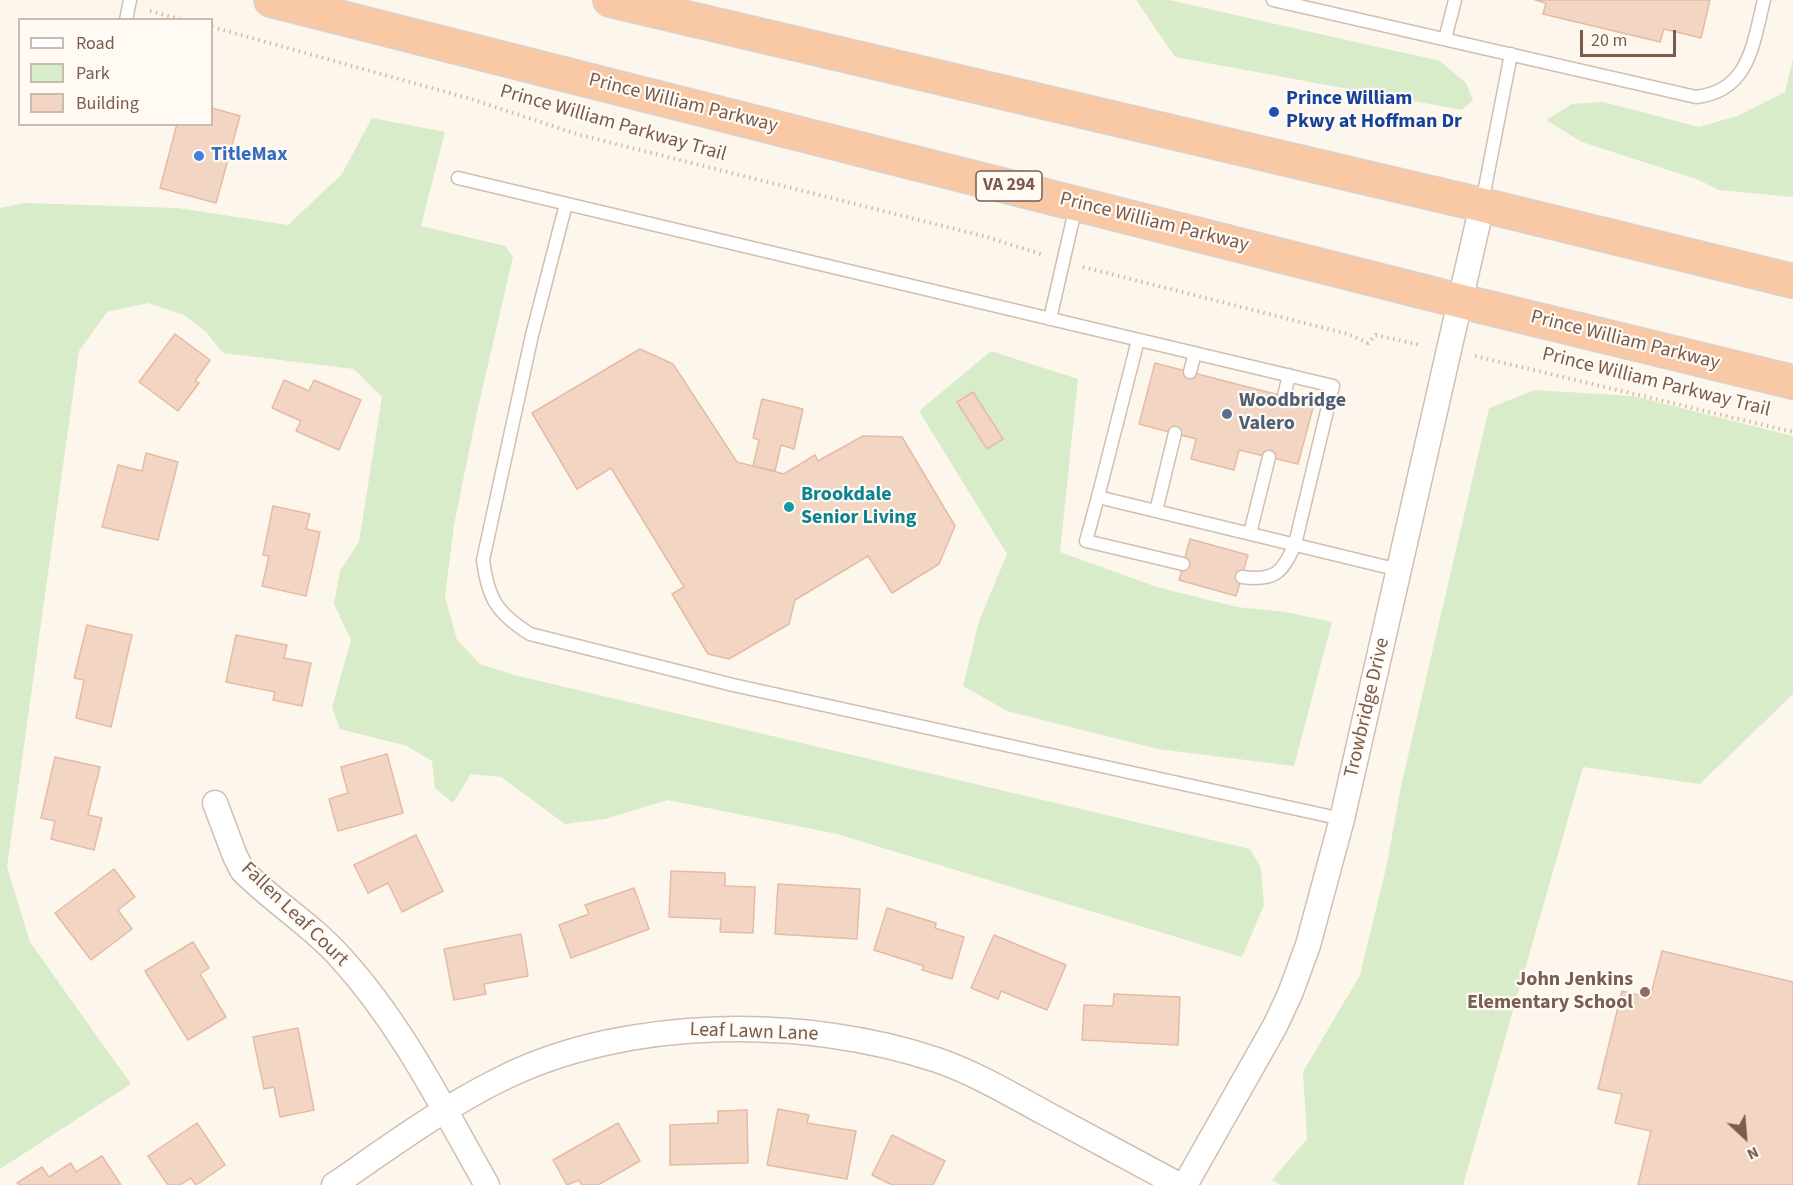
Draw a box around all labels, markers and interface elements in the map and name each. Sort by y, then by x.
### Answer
legend [18,18,213,126]
scale bar [1583,18,1679,56]
text: 20 m [1591,28,1627,53]
text: Road [76,31,115,56]
text: Park [76,61,110,86]
street label: Prince William Parkway [586,69,780,139]
street label: Prince William Parkway Trail [497,80,729,168]
place label: Prince William Pkwy at Hoffman Dr [1286,88,1462,135]
text: Building [76,91,139,116]
marker: Prince William Pkwy at Hoffman Dr [1267,105,1281,119]
place label: TitleMax [211,144,287,168]
marker: TitleMax [192,149,206,163]
road number: VA 294 [976,171,1042,201]
street label: Prince William Parkway [1057,188,1251,258]
street label: Prince William Parkway [1528,306,1722,376]
street label: Prince William Parkway Trail [1539,343,1773,423]
place label: Woodbridge Valero [1239,390,1346,437]
marker: Woodbridge Valero [1220,407,1234,421]
place label: Brookdale Senior Living [801,484,916,531]
marker: Brookdale Senior Living [782,500,796,514]
street label: Trowbridge Drive [1340,636,1396,780]
street label: Fallen Leaf Court [235,858,353,972]
place label: John Jenkins Elementary School [1467,969,1633,1016]
marker: John Jenkins Elementary School [1638,985,1652,999]
street label: Leaf Lawn Lane [689,1019,819,1047]
north arrow [1715,1107,1775,1167]
text: N [1743,1141,1763,1165]

